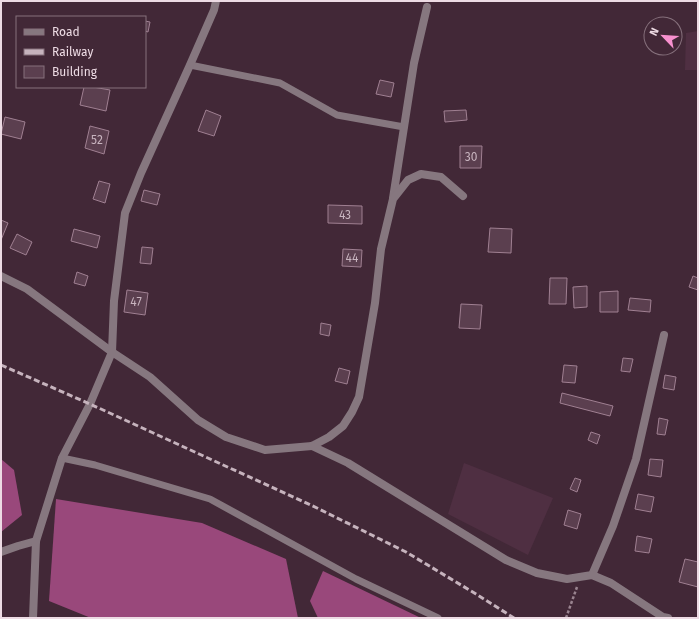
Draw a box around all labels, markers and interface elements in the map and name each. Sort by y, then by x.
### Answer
legend [16,16,146,88]
north arrow [643,16,683,56]
text: Road [52,25,80,39]
text: N [647,26,662,38]
text: Railway [52,45,93,59]
text: Building [52,65,98,79]
house number: 52 [91,133,103,147]
house number: 30 [465,150,478,164]
house number: 43 [339,208,351,222]
house number: 44 [346,251,359,265]
house number: 47 [130,295,142,309]

